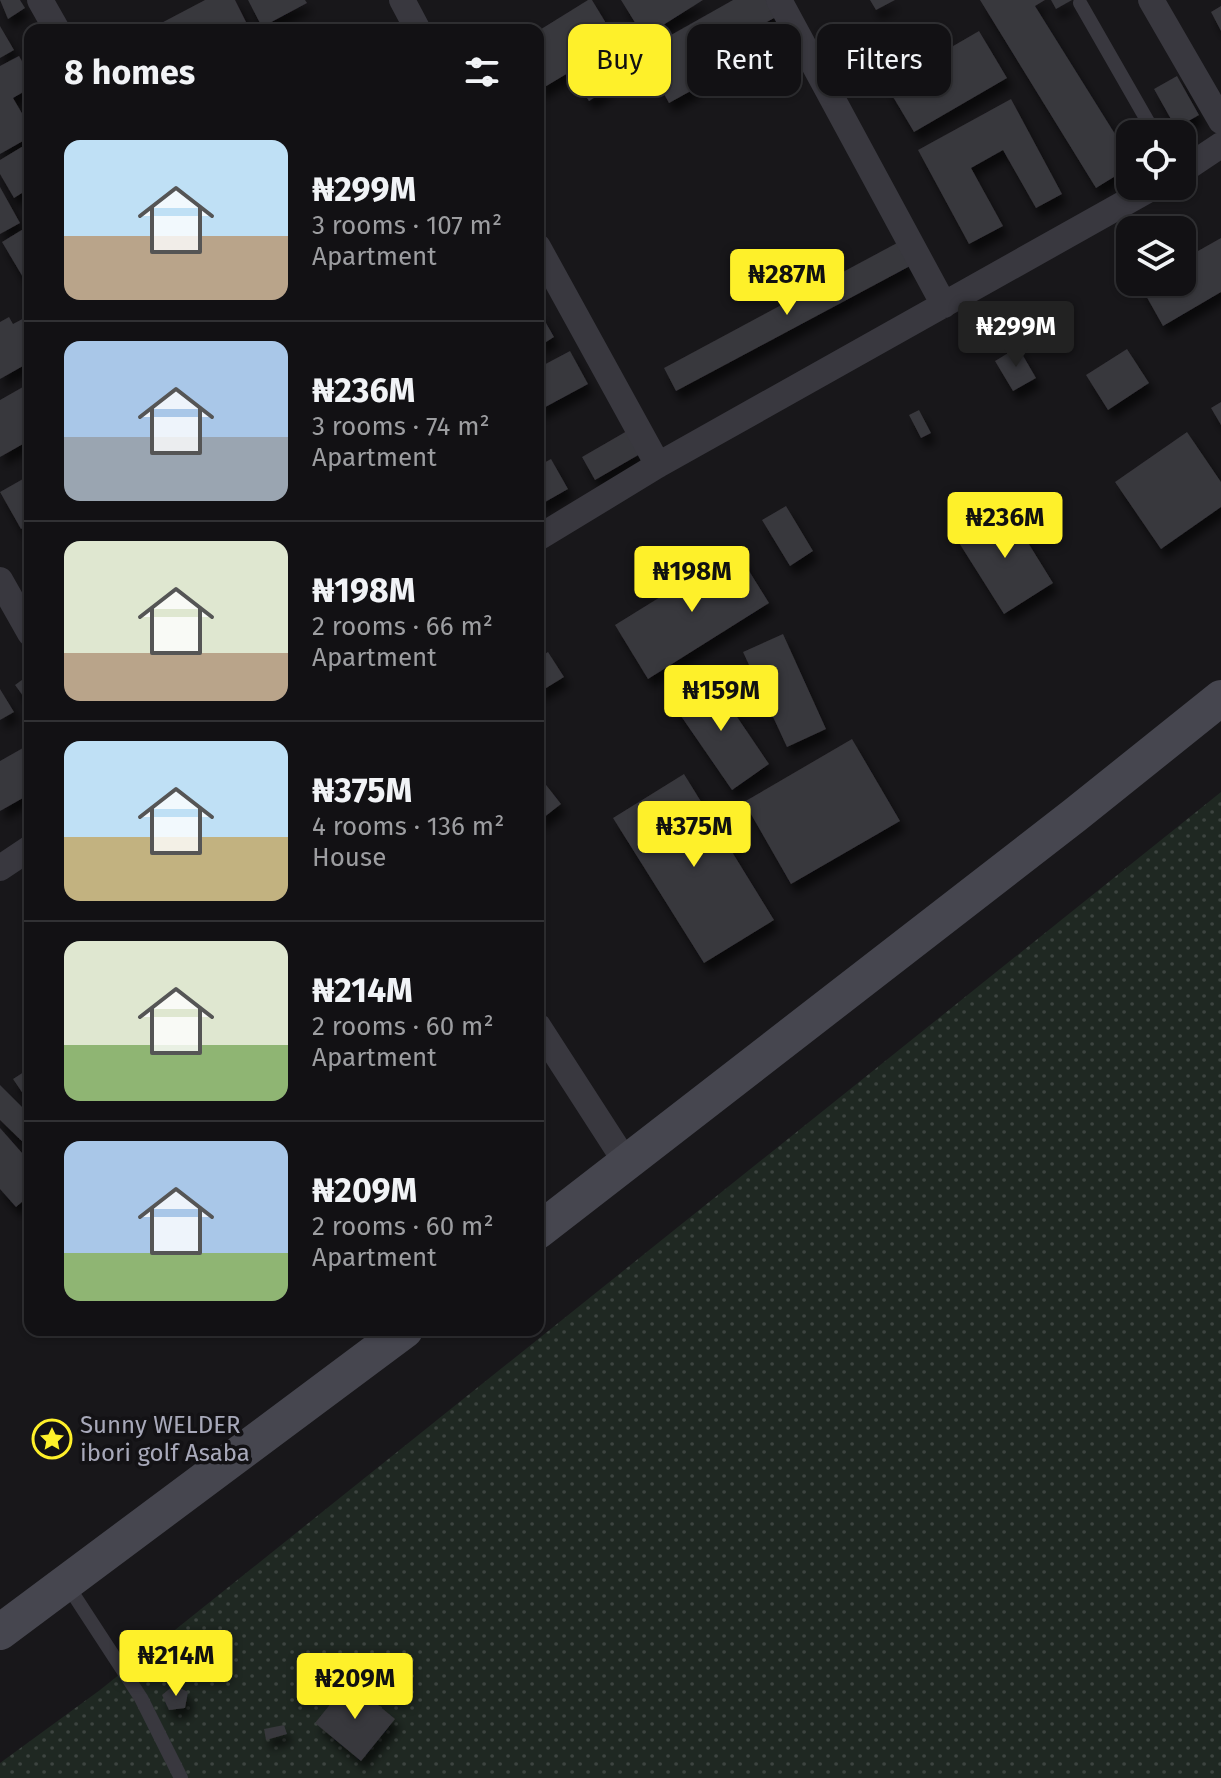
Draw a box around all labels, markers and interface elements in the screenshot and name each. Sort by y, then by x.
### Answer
chip: Buy [568,24,671,96]
chip: Rent [687,24,801,96]
chip: Filters [817,24,951,96]
icon: filters [460,50,504,94]
text: 8 homes [64,52,195,93]
map controls [1116,120,1196,296]
button: locate [1116,120,1196,200]
text: ₦299M [312,169,416,210]
icon: home [128,172,224,268]
text: 3 rooms · 107 m² [312,210,502,241]
button: layers [1116,216,1196,296]
text: Apartment [312,241,437,272]
pin: ₦287M [731,249,843,317]
text: ₦287M [748,259,826,290]
pin: ₦299M [960,301,1072,369]
text: ₦299M [976,311,1056,342]
text: ₦236M [312,370,415,411]
icon: home [128,373,224,469]
text: 3 rooms · 74 m² [312,411,490,442]
text: Apartment [312,442,437,473]
pin: ₦236M [949,492,1061,560]
text: ₦236M [966,502,1045,533]
pin: ₦198M [636,546,748,614]
text: ₦198M [652,556,732,587]
text: ₦198M [312,570,416,611]
icon: home [128,573,224,669]
text: 2 rooms · 66 m² [312,611,493,642]
text: Apartment [312,642,437,673]
pin: ₦159M [665,665,777,733]
text: ₦159M [682,675,760,706]
text: ₦375M [312,770,412,811]
icon: home [128,773,224,869]
pin: ₦375M [638,801,750,869]
text: 4 rooms · 136 m² [312,811,504,842]
text: ₦375M [656,811,732,842]
text: House [312,842,386,873]
text: ₦214M [312,970,413,1011]
icon: home [128,973,224,1069]
text: 2 rooms · 60 m² [312,1011,494,1042]
text: Apartment [312,1042,437,1073]
text: ₦209M [312,1170,417,1211]
icon: home [128,1173,224,1269]
text: 2 rooms · 60 m² [312,1211,494,1242]
text: Apartment [312,1242,437,1273]
place label: Sunny WELDER ibori golf Asaba [80,1411,250,1467]
place icon: Sunny WELDER ibori golf Asaba [31,1418,73,1460]
pin: ₦214M [120,1630,232,1698]
text: ₦214M [137,1640,215,1671]
pin: ₦209M [299,1653,411,1721]
text: ₦209M [315,1663,395,1694]

